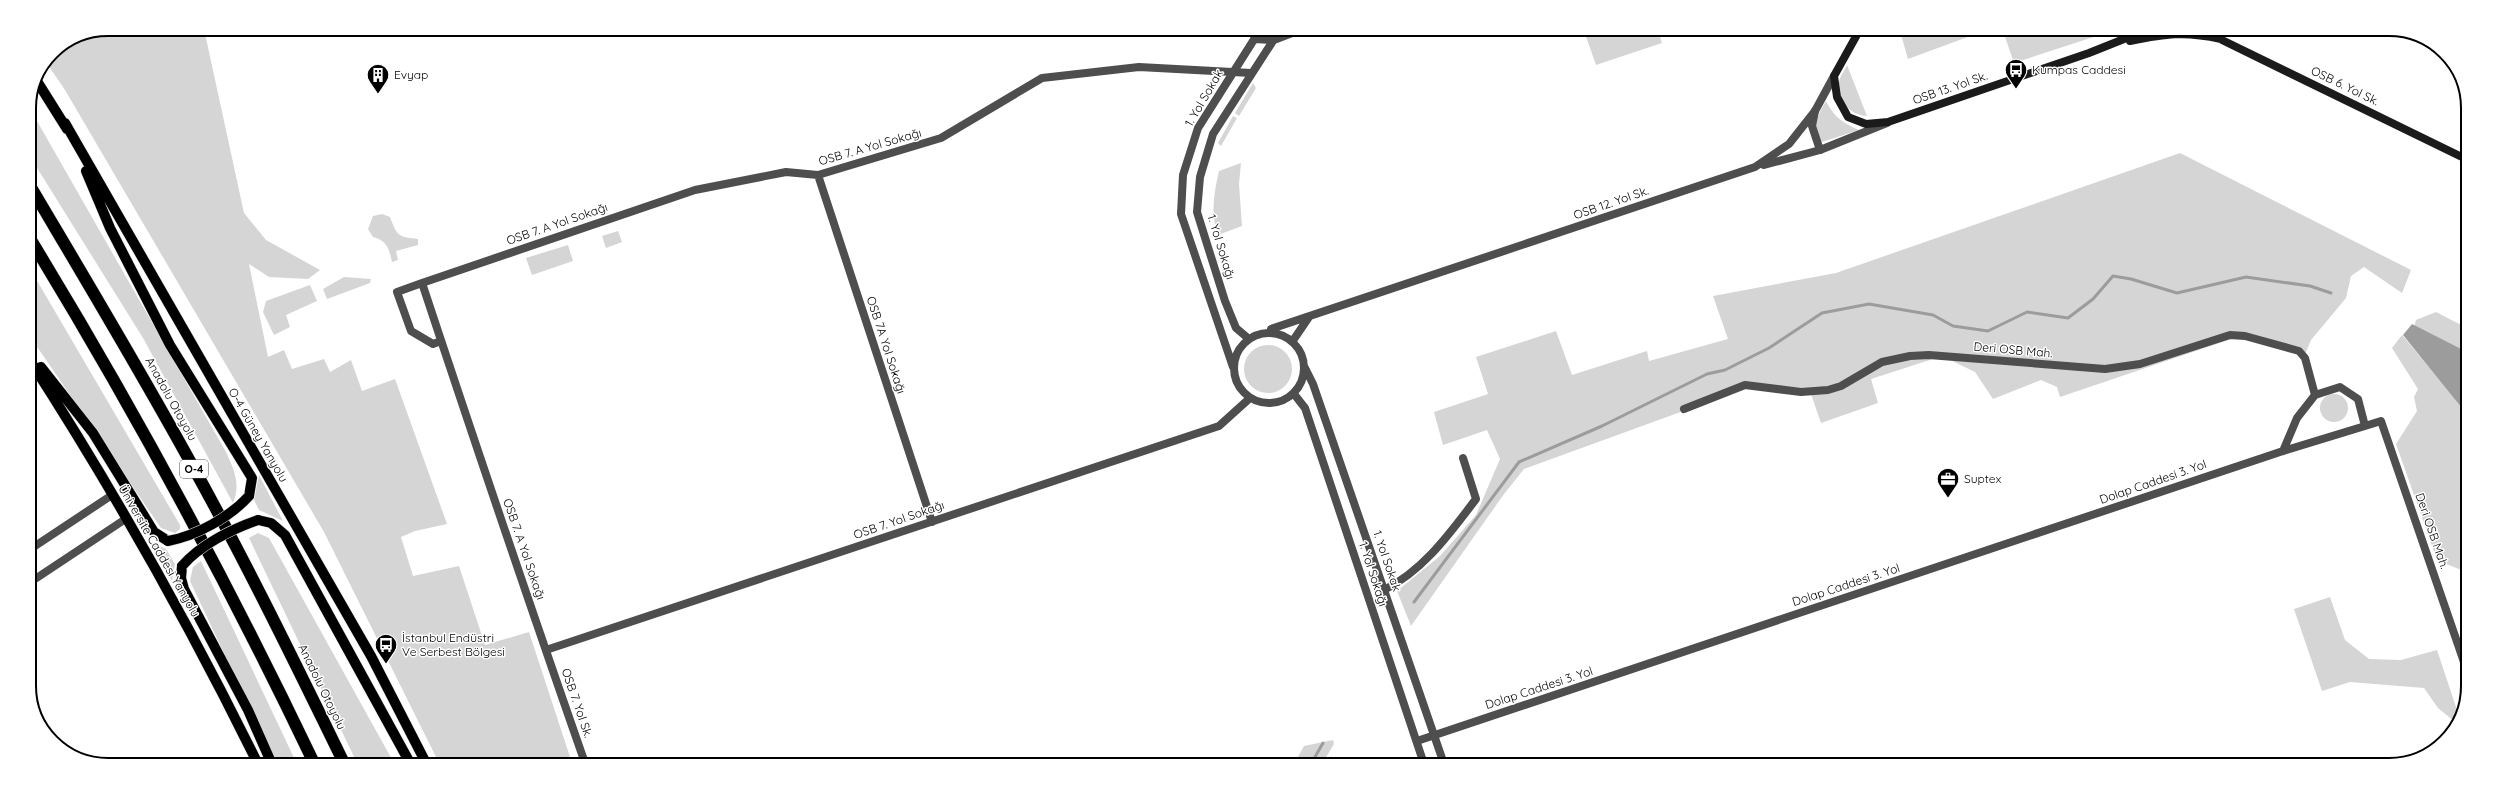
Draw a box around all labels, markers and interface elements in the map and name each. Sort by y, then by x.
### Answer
bus stop icon: Kumpas Caddesi [2003,57,2029,90]
building icon: Evyap [365,62,391,95]
place label: Kumpas Caddesi [2032,62,2126,77]
street label: OSB 6. Yol Sk. [2309,63,2382,108]
place label: Evyap [394,67,428,82]
street label: 1. Yol Sokak [1181,67,1226,129]
street label: OSB 13. Yol Sk. [1910,68,1989,107]
street label: OSB 7. A Yol Sokağı [817,125,923,168]
street label: OSB 12. Yol Sk. [1571,183,1650,222]
street label: OSB 7. A Yol Sokağı [504,199,609,248]
street label: 1. Yol Sokağı [1204,213,1238,281]
street label: OSB 7A Yol Sokağı [864,294,909,395]
street label: Deri OSB Mah. [1973,339,2053,360]
street label: Anadolu Otoyolu [142,354,201,443]
street label: O-4 Güney Yanyolu [225,385,292,485]
street label: Dolap Caddesi 3. Yol [2097,456,2208,507]
road number: O-4 [180,460,208,478]
office icon: Suptex [1935,466,1961,499]
place label: Suptex [1964,471,2002,486]
street label: Üniversite Caddesi Yanyolu [115,482,203,619]
street label: Deri OSB Mah. [2412,491,2452,571]
street label: OSB 7. A Yol Sokağı [500,496,549,601]
street label: OSB 7. Yol Sokağı [851,497,946,542]
street label: 1. Yol Sokak [1370,528,1405,593]
street label: 1. Yol Sokağı [1356,540,1391,608]
street label: Dolap Caddesi 3. Yol [1790,560,1902,609]
place label: İstanbul Endüstri Ve Serbest Bölgesi [402,630,505,659]
bus stop icon: İstanbul Endüstri Ve Serbest Bölgesi [373,632,399,665]
street label: Anadolu Otoyolu [295,642,350,732]
street label: Dolap Caddesi 3. Yol [1483,663,1595,712]
street label: OSB 7. Yol Sk. [559,666,596,740]

